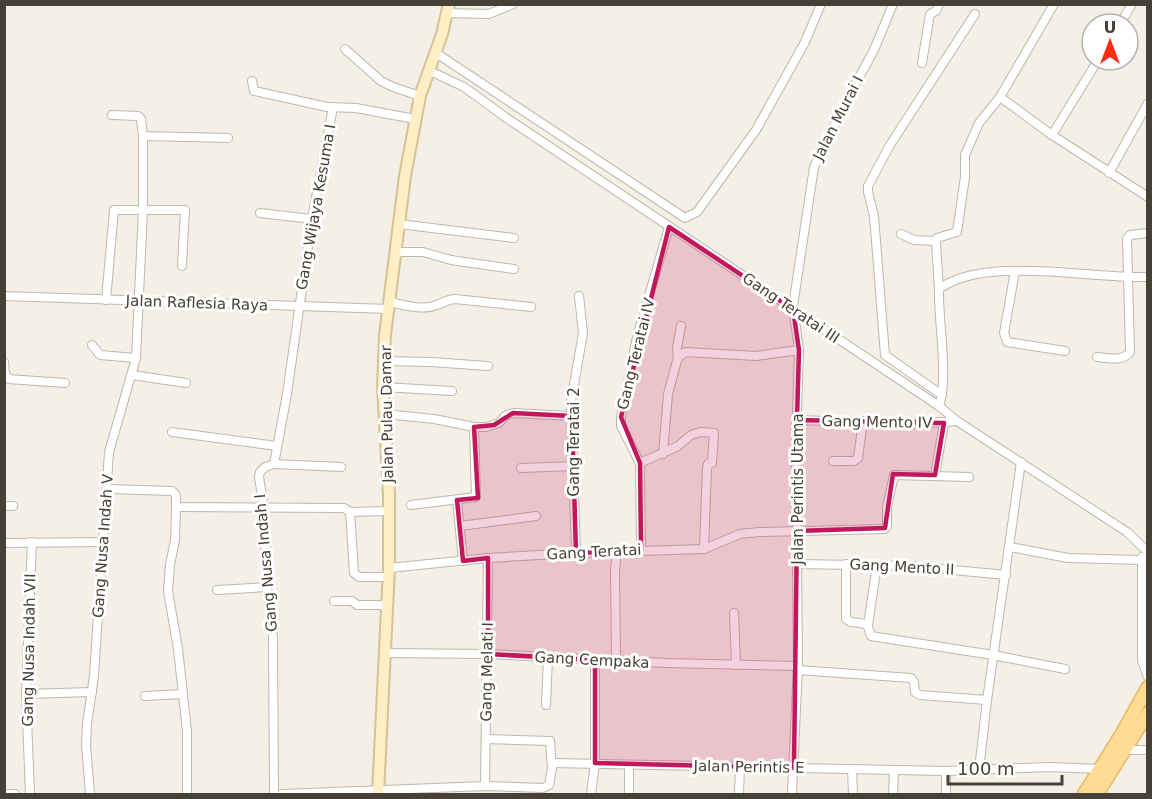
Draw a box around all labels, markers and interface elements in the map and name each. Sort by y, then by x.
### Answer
north arrow [1080,12,1140,72]
text: U [1104,18,1117,37]
street label: Jalan Murai I [809,73,867,164]
street label: Gang Wijaya Kesuma I [293,123,339,291]
street label: Gang Teratai III [739,269,843,347]
street label: Jalan Raflesia Raya [124,291,269,314]
street label: Gang Teratai IV [613,296,659,412]
street label: Jalan Pulau Damar [377,344,397,484]
street label: Gang Teratai 2 [565,387,583,497]
street label: Gang Mento IV [821,412,933,432]
street label: Jalan Perintis Utama [789,413,807,566]
street label: Gang Nusa Indah V [89,473,117,619]
street label: Gang Nusa Indah I [251,493,281,633]
street label: Gang Teratai [546,541,642,563]
street label: Gang Mento II [849,555,955,579]
street label: Gang Nusa Indah VII [19,573,39,727]
street label: Gang Melati I [477,622,497,722]
street label: Gang Cempaka [534,648,650,672]
scale bar [948,748,1062,786]
street label: Jalan Perintis E [692,757,805,777]
text: 100 m [957,758,1015,779]

